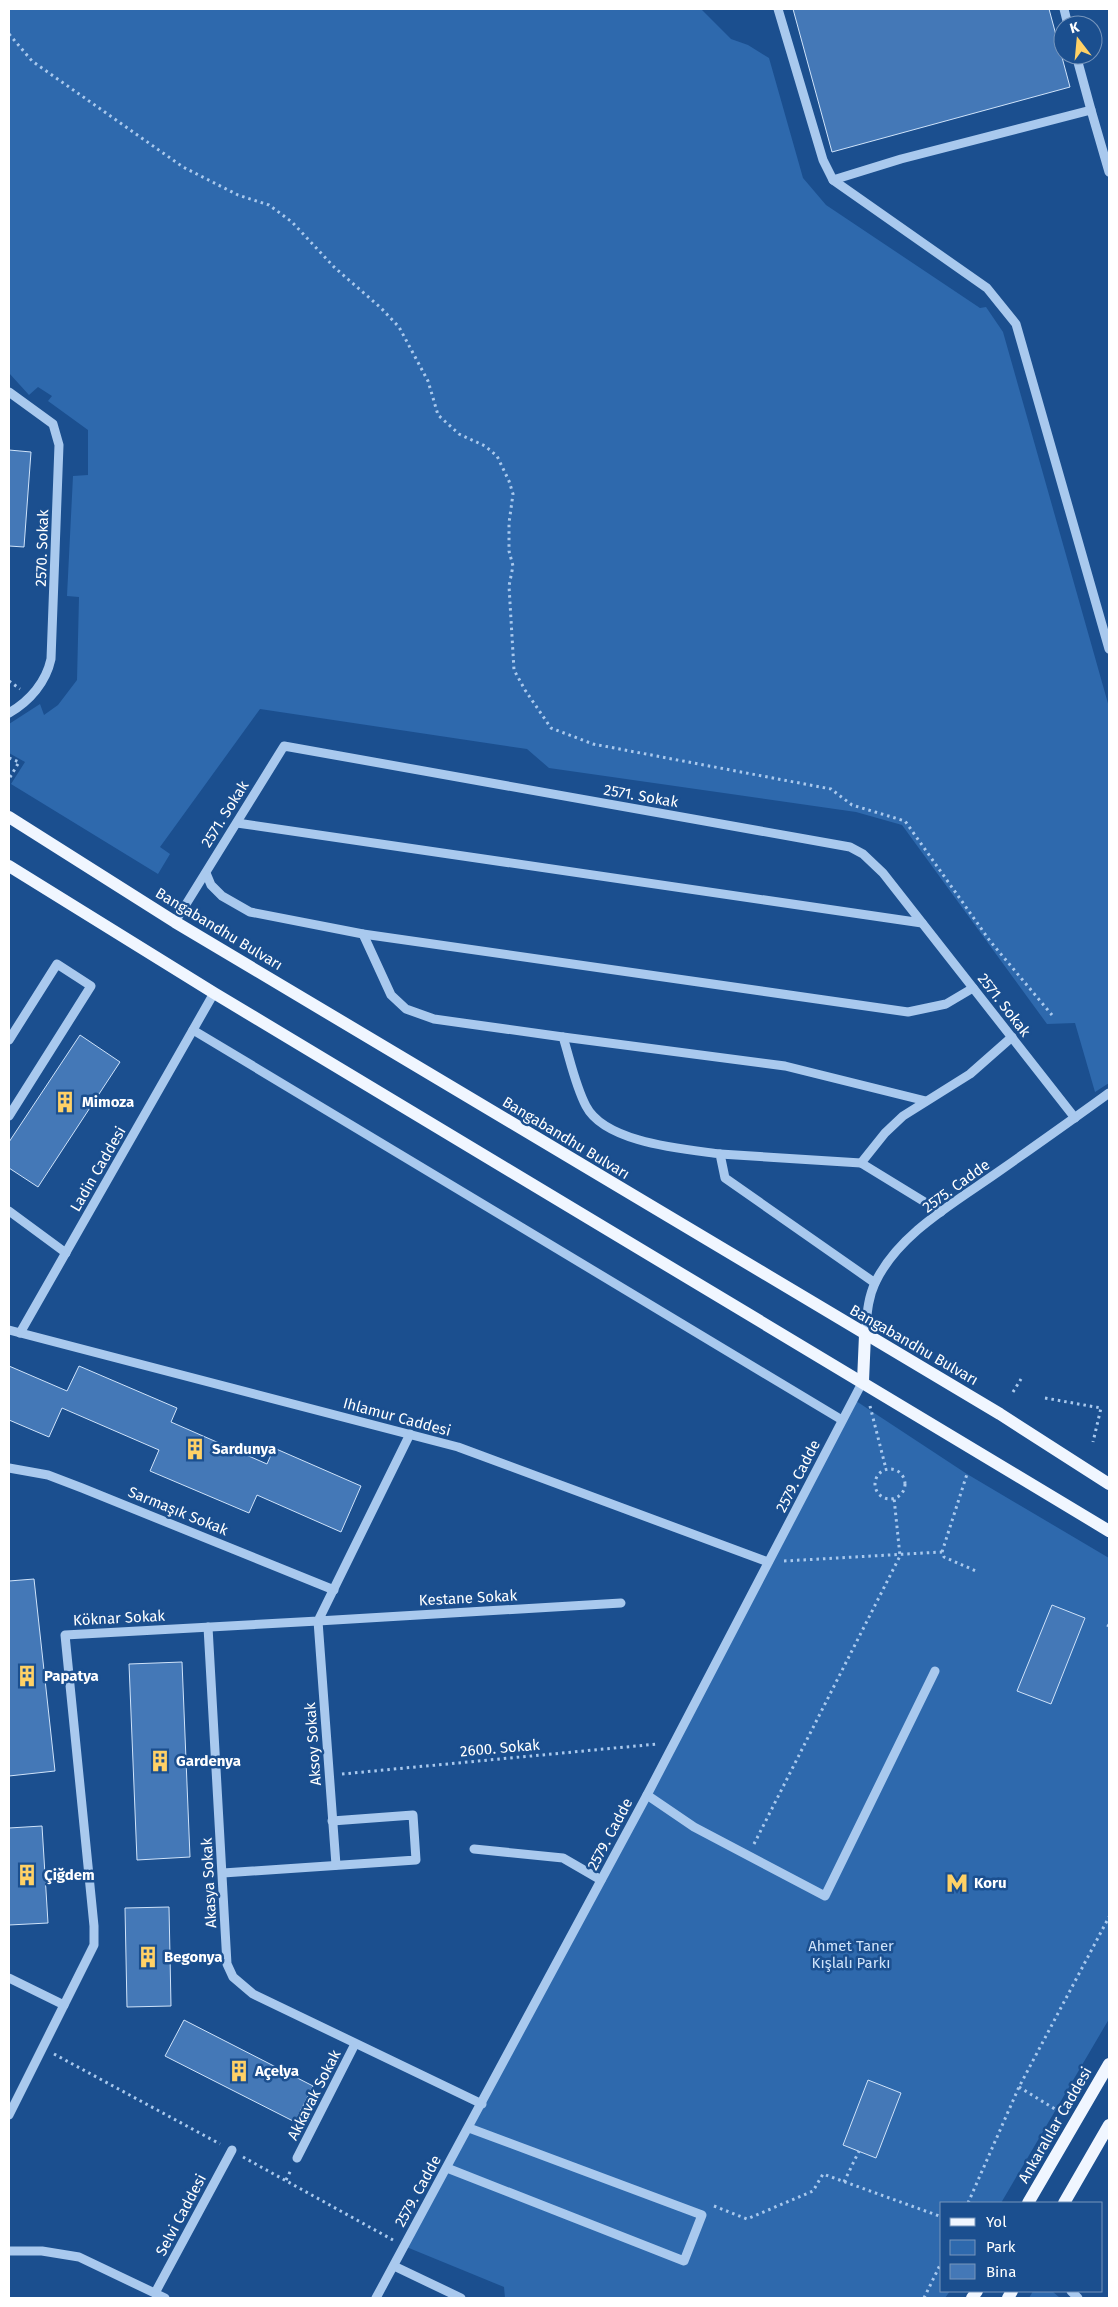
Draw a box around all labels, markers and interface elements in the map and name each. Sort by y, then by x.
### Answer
north arrow [1053,15,1103,65]
text: K [1068,18,1082,37]
street label: 2570. Sokak [32,509,52,587]
street label: 2571. Sokak [197,777,253,851]
street label: 2571. Sokak [602,781,680,811]
street label: Bangabandhu Bulvarı [152,884,286,974]
street label: 2571. Sokak [974,970,1034,1040]
building icon: Mimoza [52,1089,78,1115]
place label: Mimoza [82,1093,134,1111]
street label: Bangabandhu Bulvarı [499,1093,633,1183]
street label: Ladin Caddesi [66,1123,130,1215]
street label: 2575. Cadde [919,1156,993,1216]
street label: Bangabandhu Bulvarı [847,1301,981,1389]
street label: Ihlamur Caddesi [341,1394,453,1440]
building icon: Sardunya [182,1436,208,1462]
street label: 2579. Cadde [772,1437,824,1515]
place label: Sardunya [212,1440,276,1458]
street label: Sarmaşık Sokak [125,1483,231,1539]
street label: Kestane Sokak [418,1586,518,1610]
street label: Köknar Sokak [73,1607,166,1629]
building icon: Papatya [14,1663,40,1689]
place label: Papatya [44,1667,99,1685]
street label: Aksoy Sokak [301,1701,325,1786]
street label: 2600. Sokak [459,1736,541,1760]
building icon: Gardenya [147,1748,173,1774]
place label: Gardenya [176,1752,241,1770]
street label: 2579. Cadde [584,1795,636,1873]
street label: Akasya Sokak [198,1837,220,1929]
building icon: Çiğdem [14,1862,40,1888]
place label: Çiğdem [44,1866,95,1885]
metro station icon: Koru [944,1870,970,1896]
place label: Koru [974,1874,1007,1892]
park label: Ahmet Taner Kışlalı Parkı [808,1937,894,1972]
building icon: Begonya [135,1944,161,1970]
place label: Begonya [164,1948,222,1966]
street label: Akkavak Sokak [284,2047,345,2143]
building icon: Açelya [226,2058,252,2084]
place label: Açelya [254,2062,299,2081]
street label: Ankaralılar Caddesi [1014,2064,1096,2186]
street label: 2579. Cadde [391,2152,445,2230]
street label: Selvi Caddesi [152,2171,210,2259]
legend [940,2202,1103,2292]
text: Yol [986,2213,1007,2231]
text: Park [986,2238,1016,2256]
text: Bina [986,2263,1016,2281]

